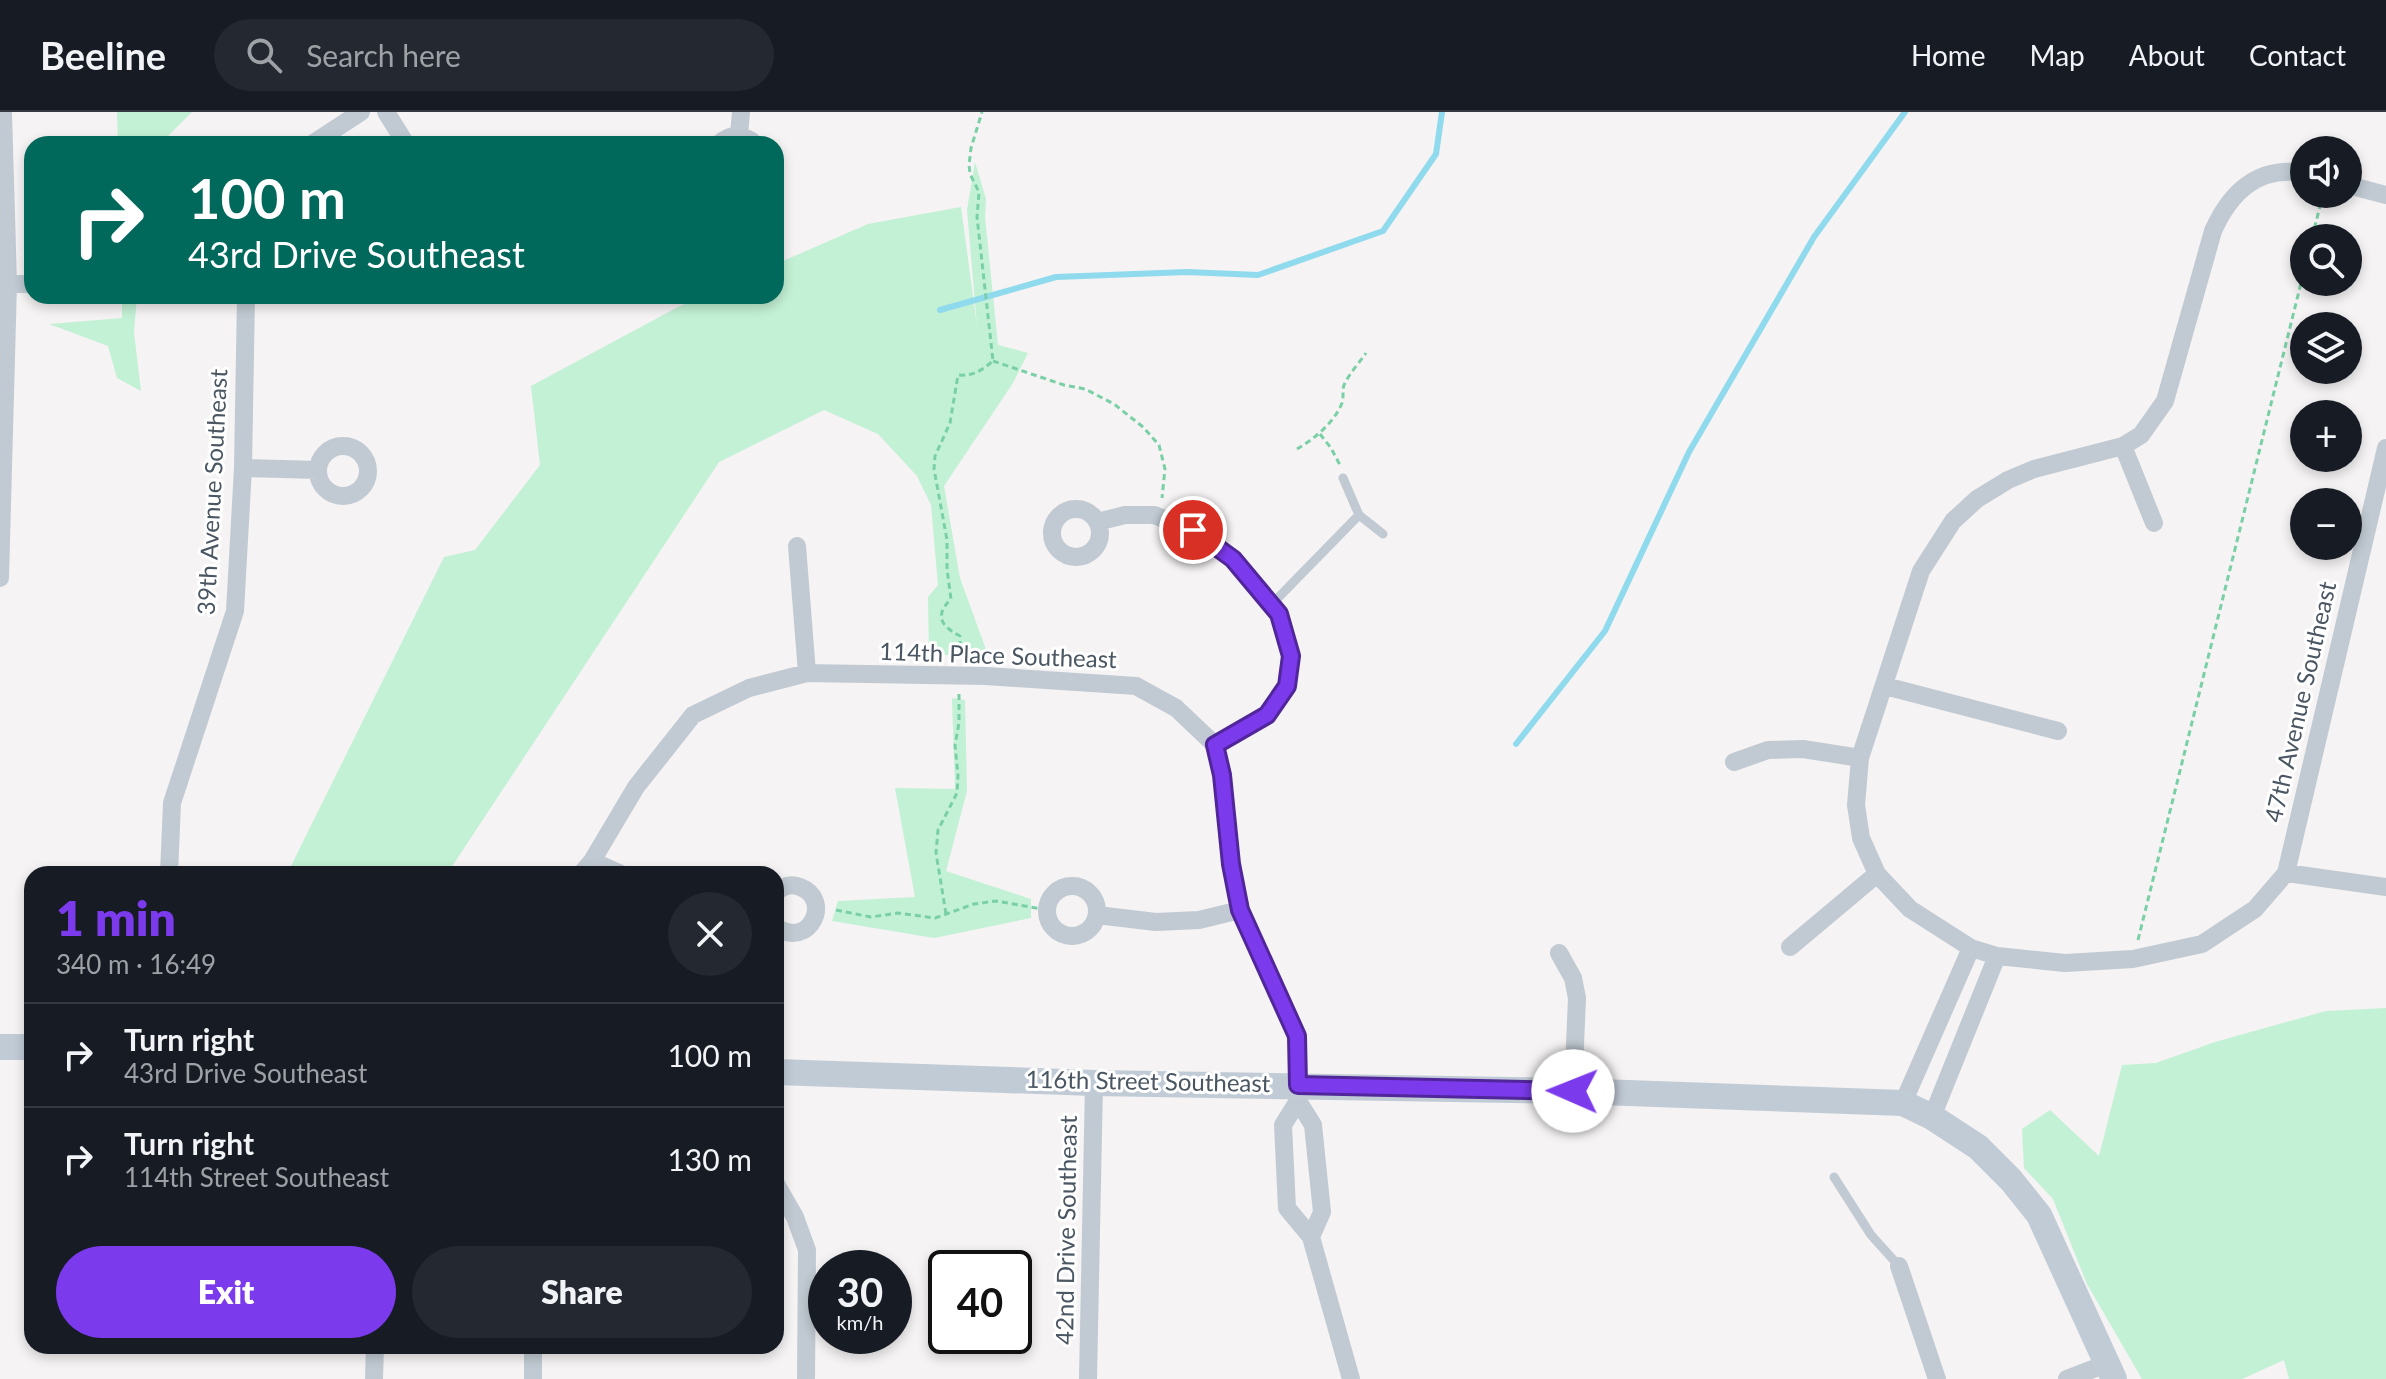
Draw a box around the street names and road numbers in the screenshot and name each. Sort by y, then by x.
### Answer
street label: 39th Avenue Southeast [191,368,232,616]
street label: 47th Avenue Southeast [2258,578,2341,825]
street label: 114th Place Southeast [879,636,1118,673]
street label: 116th Street Southeast [1025,1064,1271,1097]
street label: 42nd Drive Southeast [1049,1114,1082,1345]

